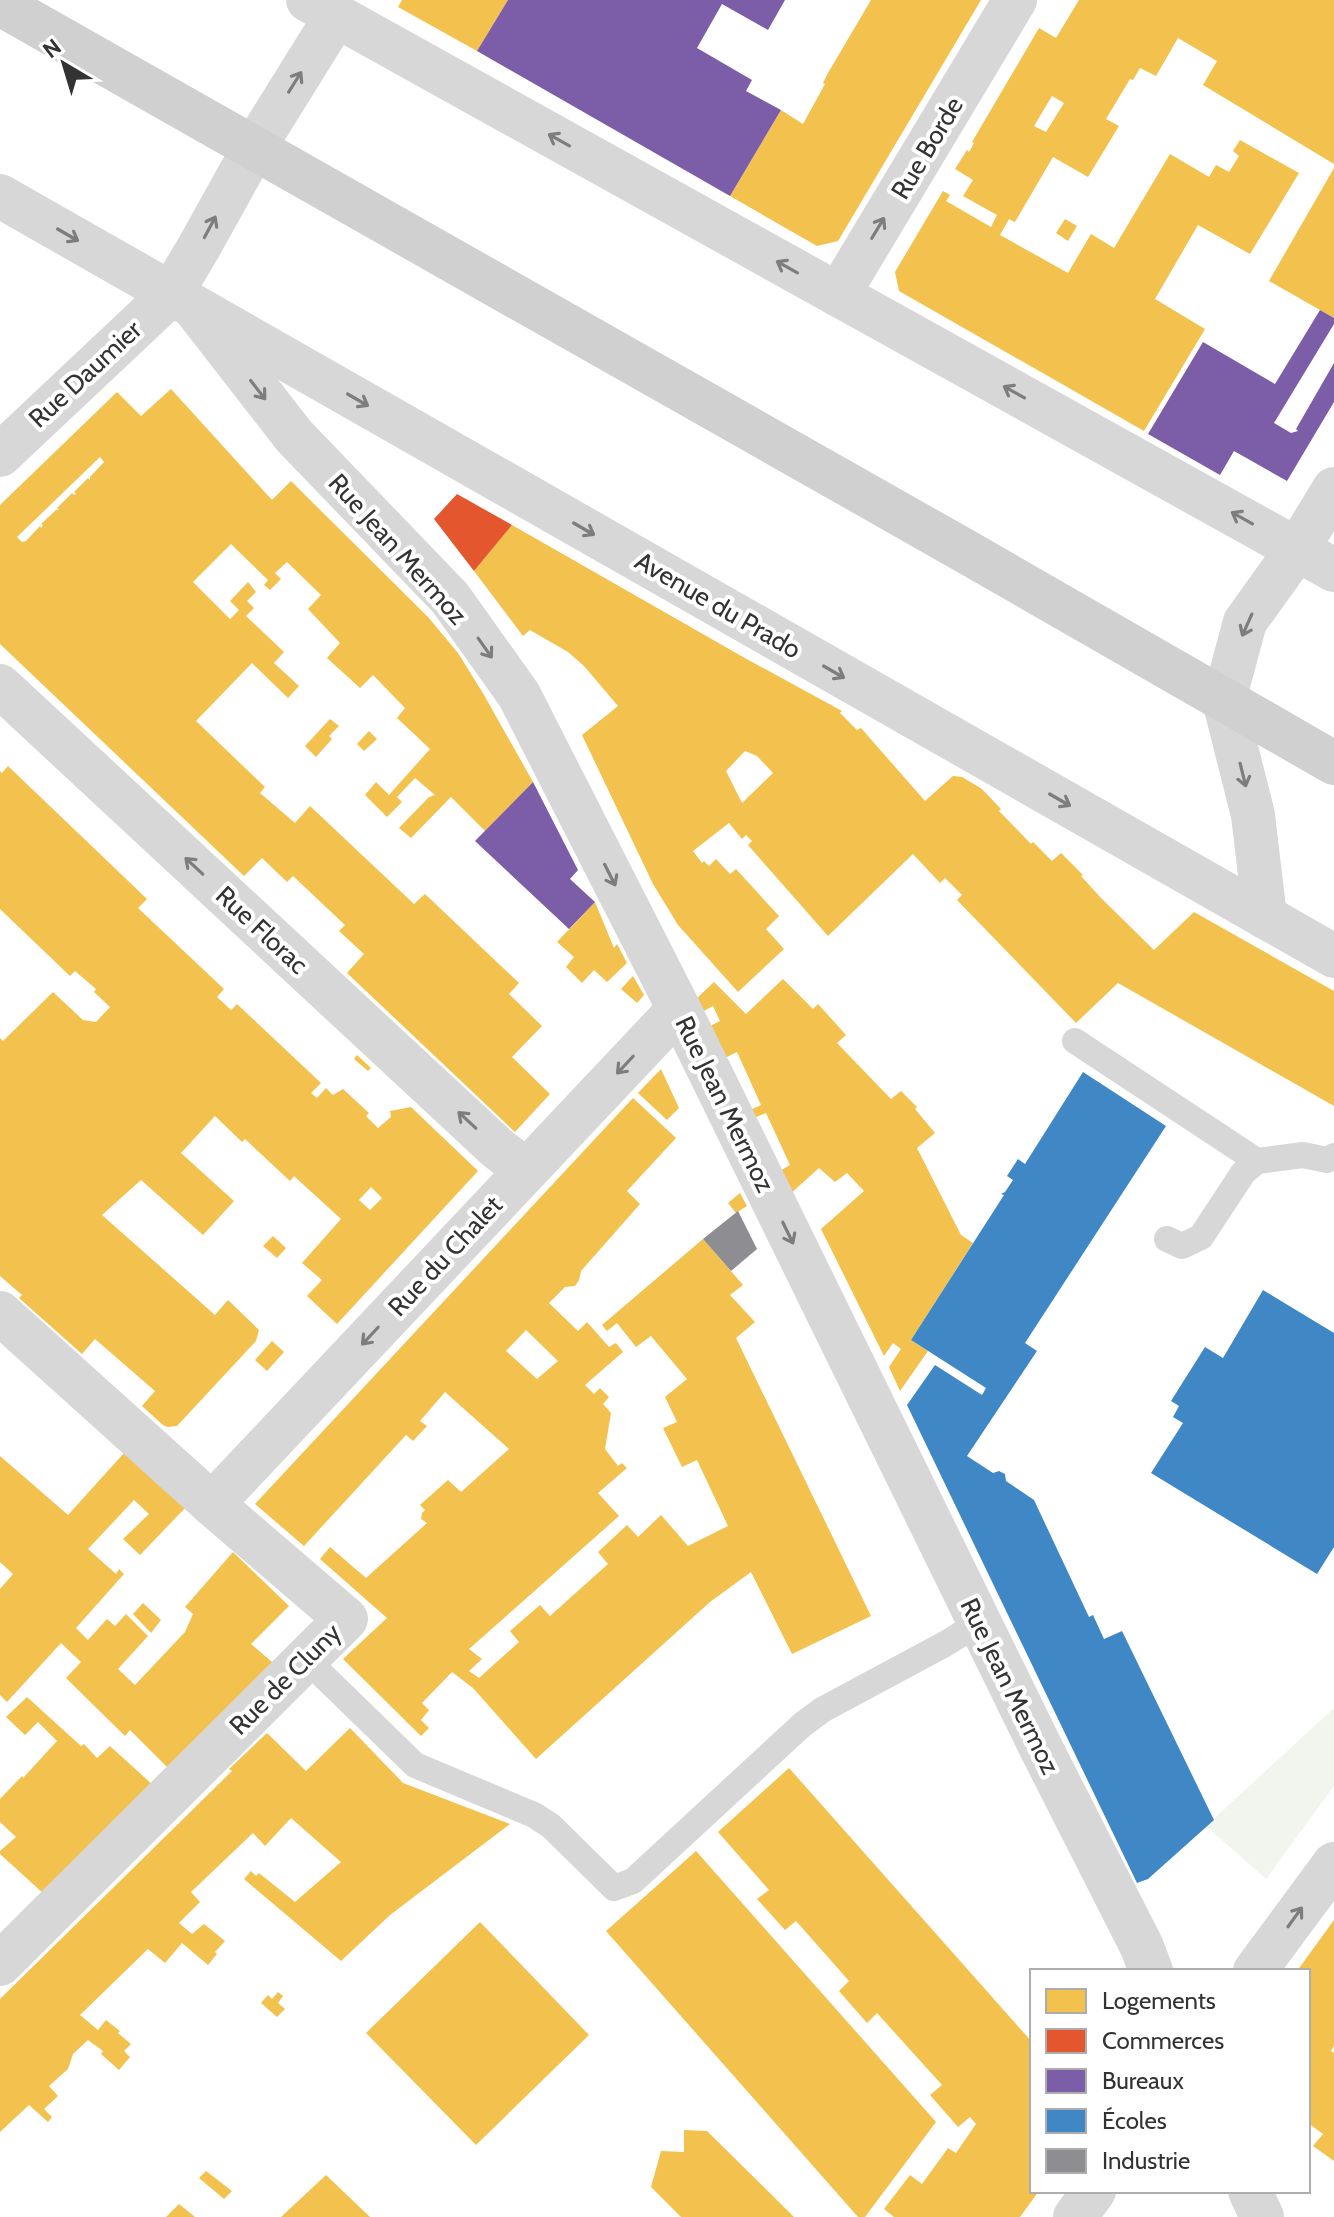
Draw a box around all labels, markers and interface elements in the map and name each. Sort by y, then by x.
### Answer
north arrow [24,24,104,104]
text: N [38,33,66,64]
one-way arrow [287,71,303,94]
street label: Rue Borde [884,91,970,205]
one-way arrow [548,132,571,148]
one-way arrow [203,215,219,239]
one-way arrow [870,217,886,240]
one-way arrow [56,227,79,243]
one-way arrow [775,258,799,274]
street label: Rue Daumier [22,313,149,434]
one-way arrow [249,379,267,400]
one-way arrow [1003,384,1026,400]
one-way arrow [346,392,369,408]
street label: Rue Jean Mermoz [322,467,474,631]
one-way arrow [1231,510,1254,526]
one-way arrow [572,521,595,537]
street label: Avenue du Prado [629,545,807,665]
one-way arrow [1238,612,1253,636]
one-way arrow [477,636,493,658]
one-way arrow [822,664,845,680]
one-way arrow [1237,762,1252,788]
one-way arrow [1048,792,1071,808]
one-way arrow [184,857,204,876]
one-way arrow [603,862,619,886]
street label: Rue Florac [209,879,315,981]
street label: Rue Jean Mermoz [669,1011,781,1197]
one-way arrow [616,1055,635,1074]
one-way arrow [457,1111,477,1129]
street label: Rue du Chalet [381,1189,509,1323]
one-way arrow [781,1221,796,1245]
one-way arrow [360,1326,379,1346]
street label: Rue Jean Mermoz [954,1593,1066,1779]
street label: Rue de Cluny [222,1616,348,1742]
one-way arrow [1286,1907,1303,1929]
legend [1030,1969,1310,2193]
text: Logements [1102,1986,1216,2015]
text: Commerces [1102,2026,1224,2055]
text: Bureaux [1102,2066,1184,2095]
text: Écoles [1102,2106,1167,2135]
text: Industrie [1102,2146,1190,2175]

